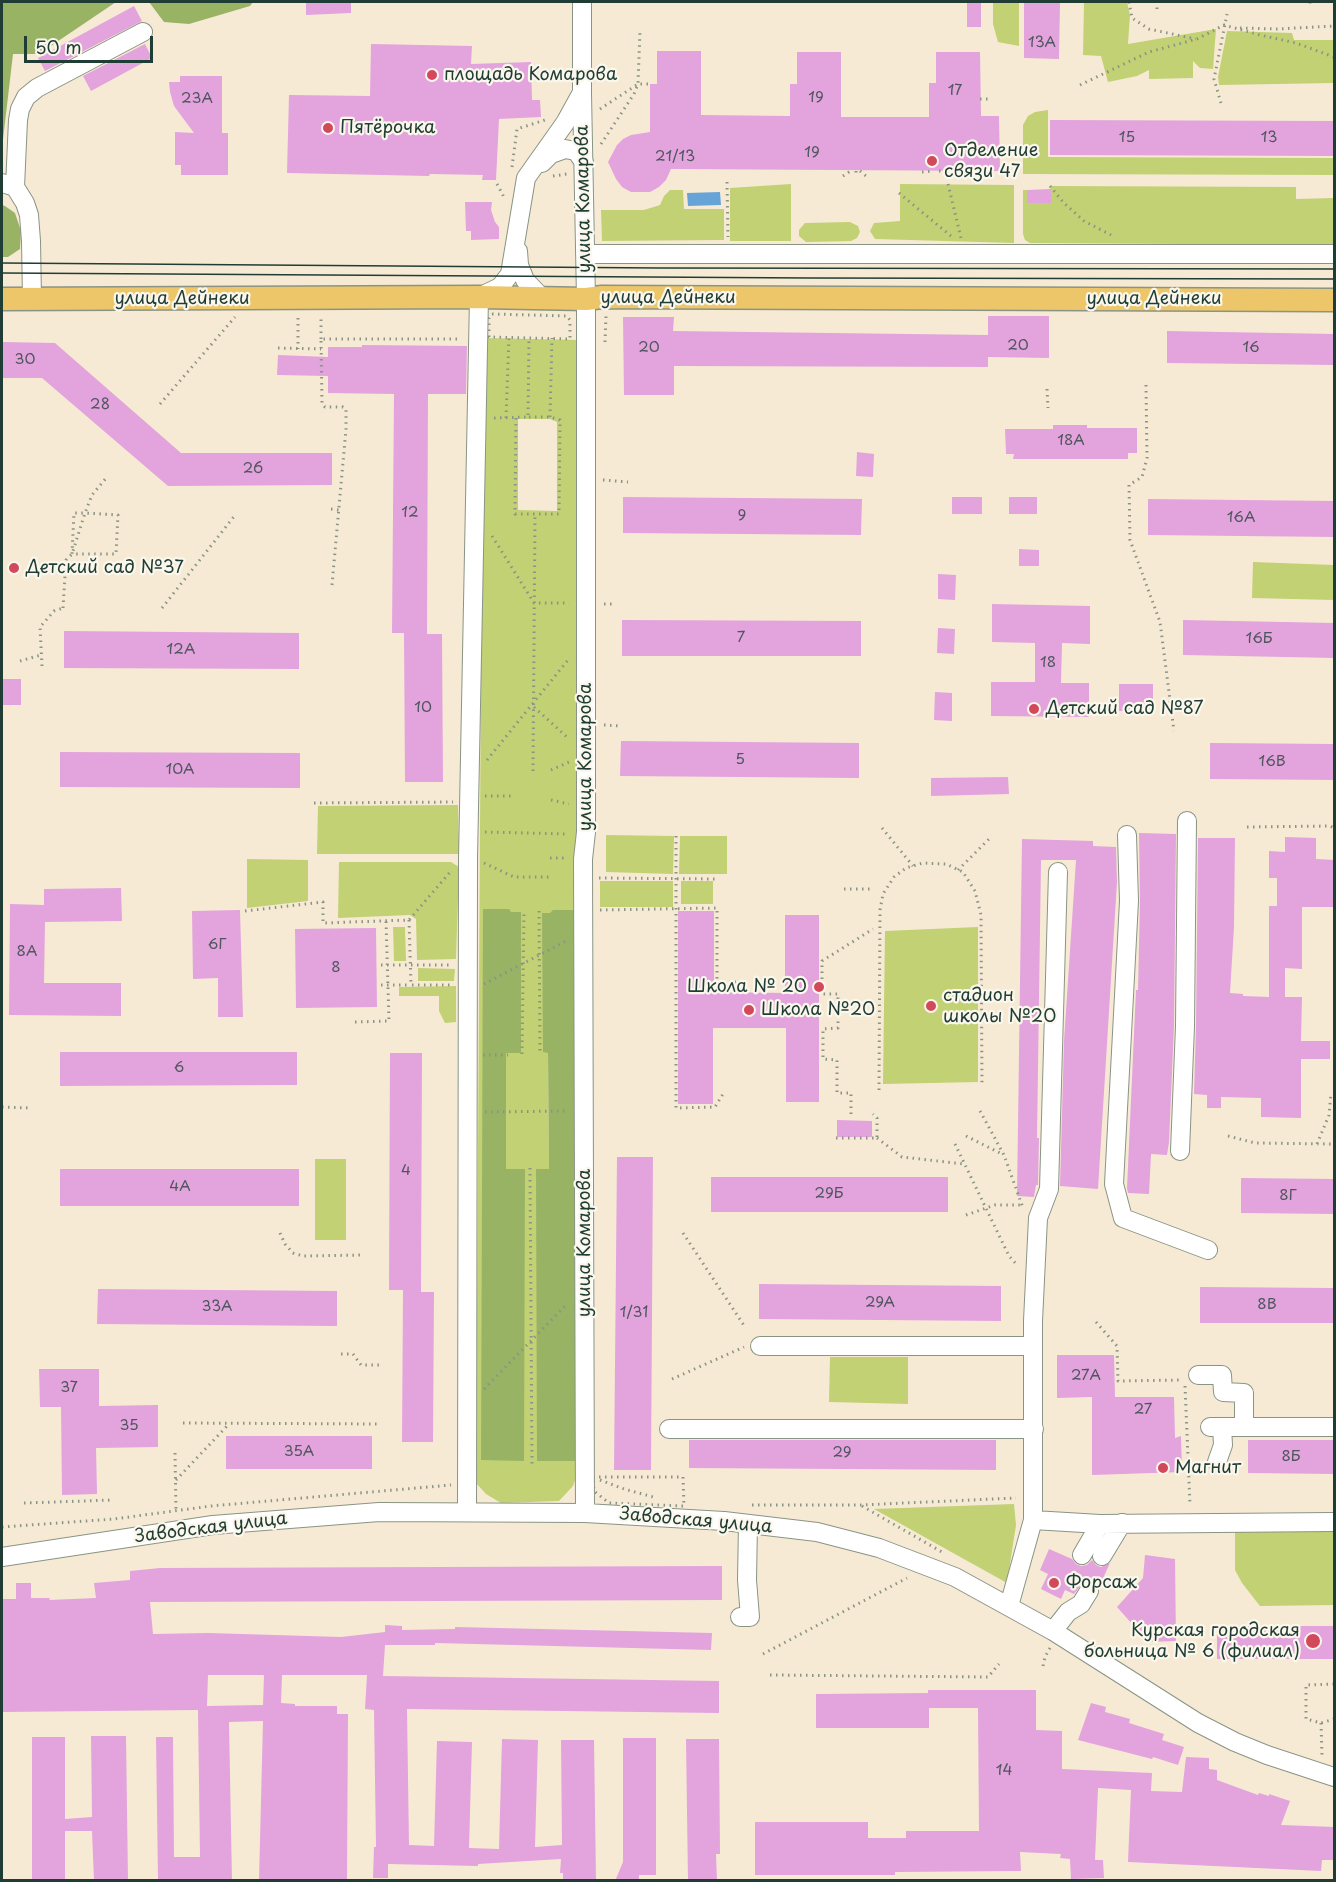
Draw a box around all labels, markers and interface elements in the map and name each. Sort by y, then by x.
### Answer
scale bar [27,24,156,62]
text: 50 m [35,33,82,60]
house number: 13А [1028,34,1056,52]
place label: площадь Комарова [444,64,617,86]
marker: площадь Комарова [425,68,439,82]
house number: 17 [948,82,962,100]
house number: 19 [808,89,824,107]
house number: 23А [181,90,213,108]
place label: Пятёрочка [340,117,435,139]
marker: Пятёрочка [321,121,335,135]
street label: улица Комарова [572,125,596,273]
house number: 15 [1119,129,1135,147]
house number: 13 [1261,129,1277,147]
place label: Отделение связи 47 [944,140,1038,182]
house number: 19 [804,144,820,162]
house number: 21/13 [655,148,695,166]
marker: Отделение связи 47 [925,154,939,168]
street label: улица Дейнеки [600,287,736,309]
street label: улица Дейнеки [114,288,250,310]
street label: улица Дейнеки [1086,288,1222,310]
house number: 20 [1007,337,1029,355]
house number: 20 [638,339,660,357]
house number: 16 [1242,339,1260,357]
house number: 30 [15,351,35,369]
house number: 28 [90,396,110,414]
house number: 18А [1057,432,1085,450]
house number: 26 [243,460,263,478]
house number: 12 [401,504,419,522]
house number: 9 [738,507,746,525]
house number: 16А [1227,509,1255,527]
place label: Детский сад №37 [26,557,184,579]
marker: Детский сад №37 [7,561,21,575]
house number: 7 [737,629,745,647]
house number: 16Б [1245,630,1273,648]
house number: 12А [167,641,195,659]
house number: 18 [1040,654,1056,672]
street label: улица Комарова [575,683,597,831]
place label: Детский сад №87 [1046,698,1203,720]
house number: 10 [414,699,432,717]
marker: Детский сад №87 [1027,702,1041,716]
house number: 5 [735,751,745,769]
house number: 16В [1258,753,1286,771]
house number: 10А [165,761,195,779]
house number: 6Г [208,936,226,954]
house number: 8А [17,943,37,961]
house number: 8 [331,959,341,977]
place label: Школа № 20 [687,976,807,998]
marker: Школа № 20 [812,980,826,994]
place label: стадион школы №20 [943,985,1056,1028]
place label: Школа №20 [761,999,875,1021]
marker: стадион школы №20 [924,999,938,1013]
marker: Школа №20 [742,1003,756,1017]
house number: 6 [174,1059,184,1077]
house number: 4 [401,1162,411,1180]
street label: улица Комарова [574,1169,596,1317]
house number: 4А [169,1178,191,1196]
house number: 29Б [815,1185,843,1203]
house number: 8Г [1279,1187,1297,1205]
house number: 29А [865,1294,895,1312]
house number: 8В [1257,1296,1277,1314]
house number: 33А [201,1298,233,1316]
house number: 1/31 [620,1304,648,1322]
house number: 27А [1071,1367,1101,1385]
house number: 37 [60,1379,78,1397]
house number: 27 [1134,1401,1152,1419]
house number: 35 [119,1417,139,1435]
house number: 35А [284,1443,314,1461]
house number: 29 [832,1444,852,1462]
house number: 8Б [1281,1448,1301,1466]
place label: Магнит [1175,1457,1241,1479]
marker: Магнит [1156,1461,1170,1475]
street label: Заводская улица [619,1504,773,1538]
street label: Заводская улица [134,1508,288,1548]
place label: Форсаж [1066,1572,1137,1594]
marker: Форсаж [1047,1576,1061,1590]
place label: Курская городская больница № 6 (филиал) [1084,1620,1300,1662]
marker: Курская городская больница № 6 (филиал) [1304,1632,1322,1650]
house number: 14 [996,1762,1012,1780]

